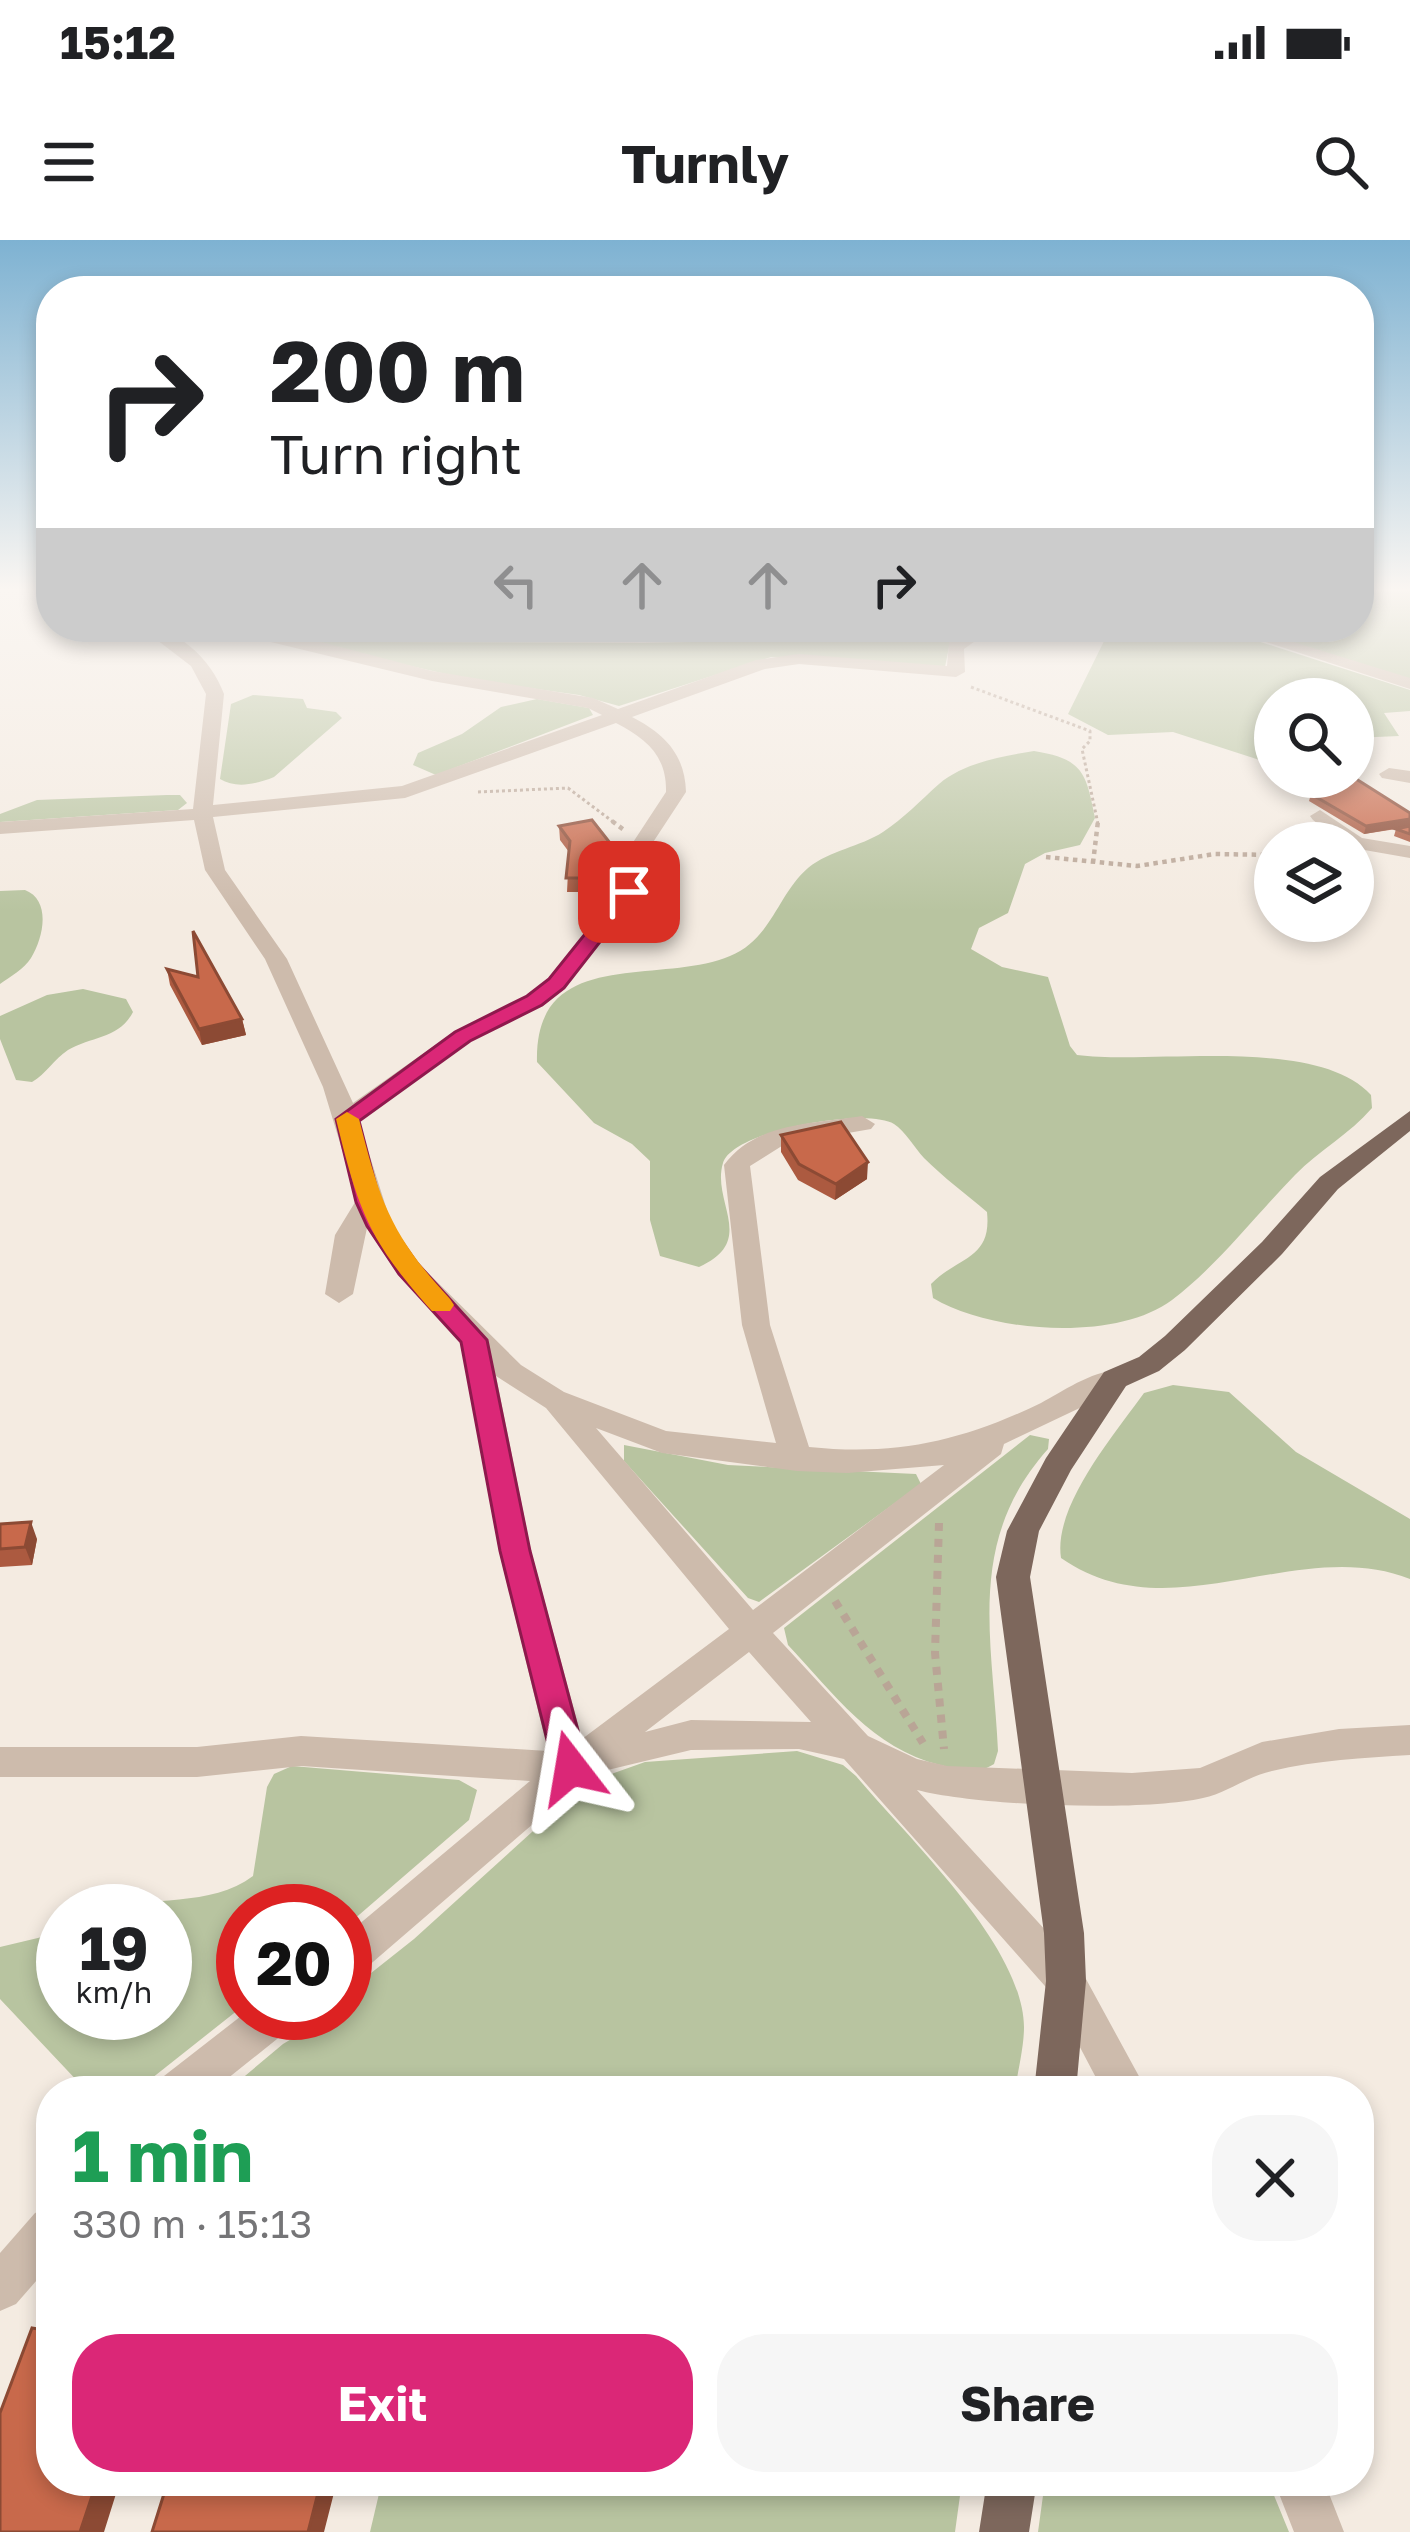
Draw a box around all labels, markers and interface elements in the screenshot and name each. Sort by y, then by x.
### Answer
text: 15:12 [60,15,176,69]
icon: menu [36,129,102,195]
icon: search [1308,129,1374,195]
text: Turnly [621,130,789,195]
text: 200 m [270,320,525,420]
icon: right [72,324,228,480]
text: Turn right [270,421,522,486]
icon: left [483,552,549,618]
icon: ahead [609,552,675,618]
icon: ahead [735,552,801,618]
icon: right [861,552,927,618]
map controls [1254,678,1374,942]
button: search [1254,678,1374,798]
button: layers [1254,822,1374,942]
pin [578,841,680,943]
icon: arrive [596,859,662,925]
position arrow [508,1705,634,1831]
speed limit sign: 20 [216,1884,372,2040]
text: 19 [79,1911,148,1983]
text: km/h [76,1974,152,2010]
text: 1 min [72,2111,253,2198]
button: close [1212,2115,1338,2241]
text: 330 m · 15:13 [72,2200,312,2247]
button: Exit [72,2334,693,2472]
button: Share [717,2334,1338,2472]

